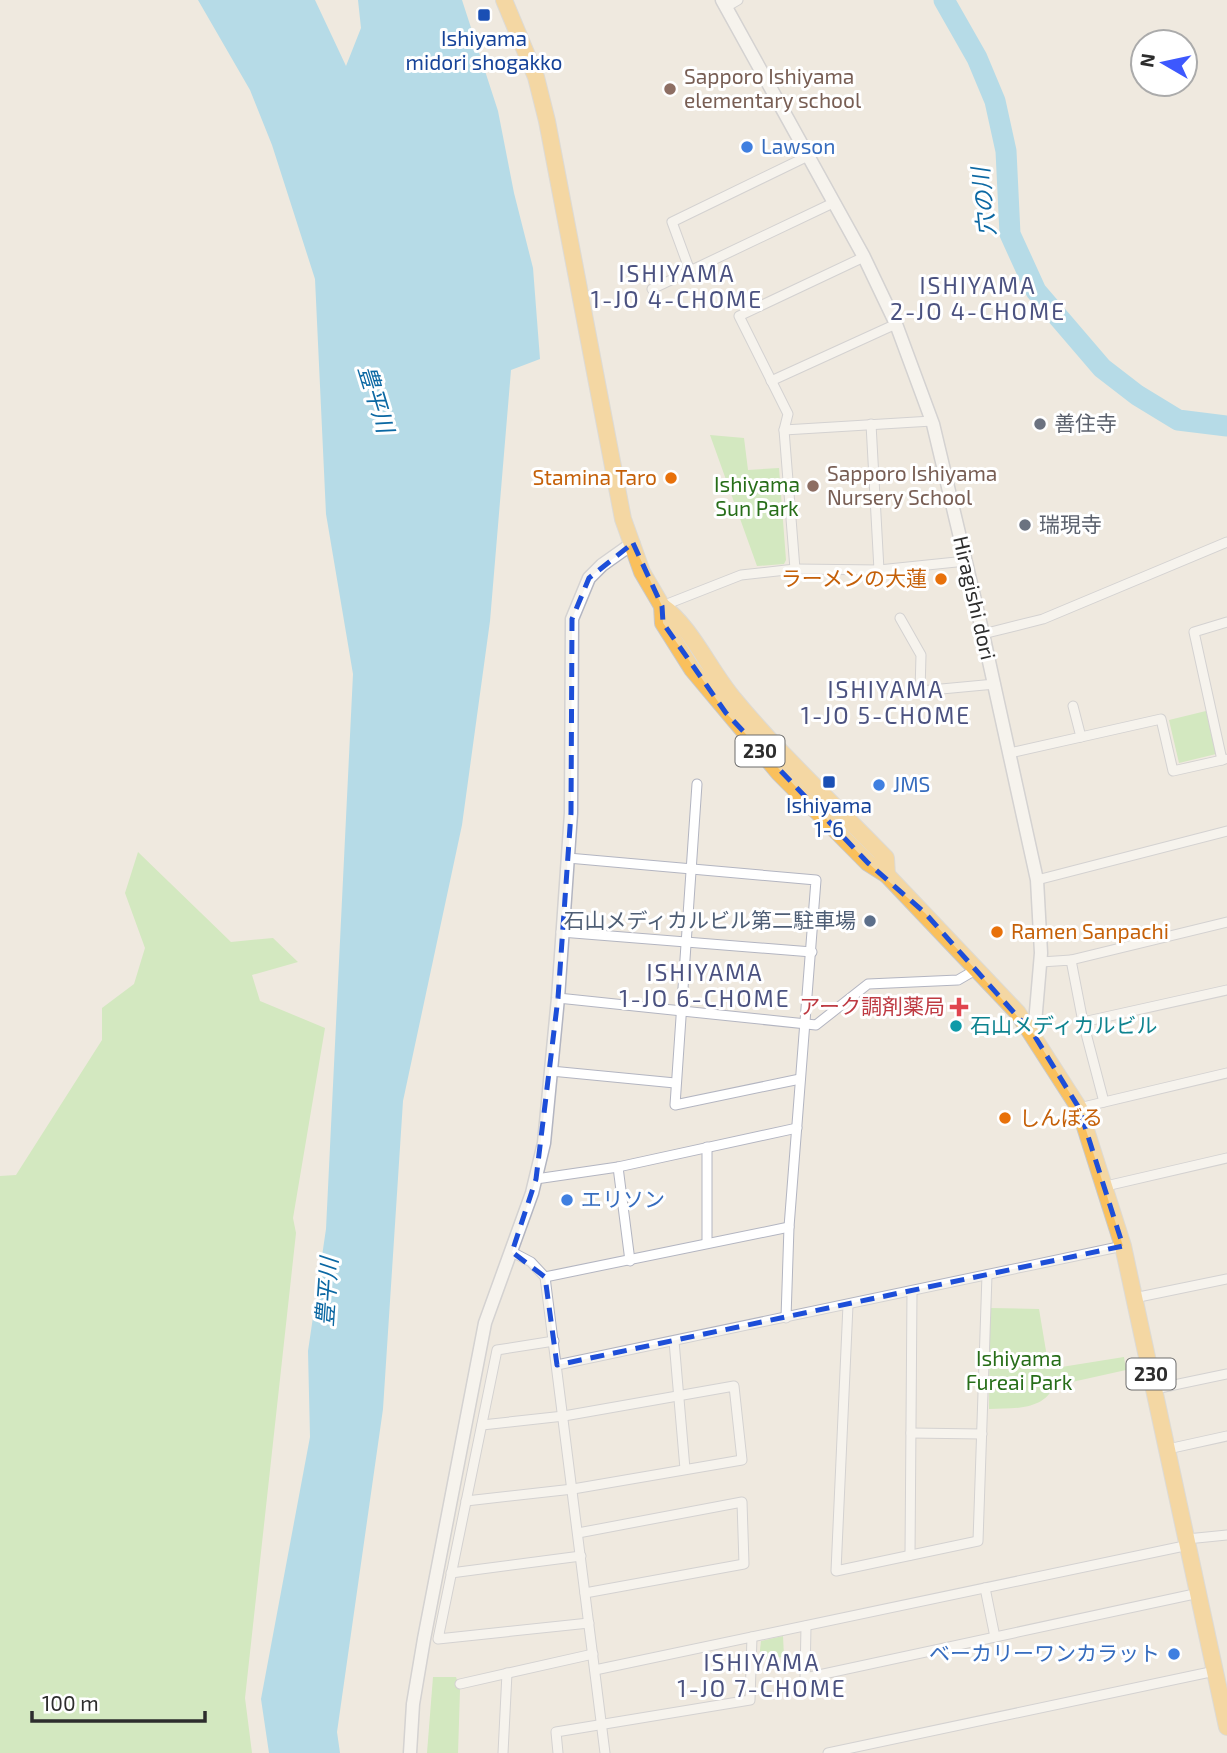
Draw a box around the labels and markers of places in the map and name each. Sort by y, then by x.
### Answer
marker: Ishiyama midori shogakko [476,7,492,23]
place label: Ishiyama midori shogakko [406,25,562,74]
place label: Sapporo Ishiyama elementary school [684,63,862,112]
marker: Sapporo Ishiyama elementary school [662,81,678,97]
place label: Lawson [761,133,835,158]
marker: Lawson [739,139,755,155]
place label: 善住寺 [1054,410,1117,435]
marker: 善住寺 [1032,416,1048,432]
place label: Sapporo Ishiyama Nursery School [827,460,997,509]
place label: Stamina Taro [532,464,657,489]
marker: Stamina Taro [663,470,679,486]
marker: Sapporo Ishiyama Nursery School [805,478,821,494]
place label: 瑞現寺 [1039,511,1102,536]
marker: 瑞現寺 [1017,517,1033,533]
place label: ラーメンの大蓮 [781,565,927,590]
marker: ラーメンの大蓮 [933,571,949,587]
place label: JMS [893,771,930,796]
marker: Ishiyama 1-6 [821,774,837,790]
marker: JMS [871,777,887,793]
place label: Ishiyama 1-6 [786,792,872,841]
place label: 石山メディカルビル第二駐車場 [563,907,856,932]
marker: 石山メディカルビル第二駐車場 [862,913,878,929]
place label: Ramen Sanpachi [1011,918,1169,943]
marker: Ramen Sanpachi [989,924,1005,940]
place label: アーク調剤薬局 [799,993,945,1018]
marker: アーク調剤薬局 [951,999,967,1015]
place label: 石山メディカルビル [970,1012,1158,1037]
marker: 石山メディカルビル [948,1018,964,1034]
place label: しんぼる [1019,1104,1103,1129]
marker: しんぼる [997,1110,1013,1126]
place label: エリソン [581,1186,665,1211]
marker: エリソン [559,1192,575,1208]
place label: ベーカリーワンカラット [929,1640,1160,1665]
marker: ベーカリーワンカラット [1166,1646,1182,1662]

